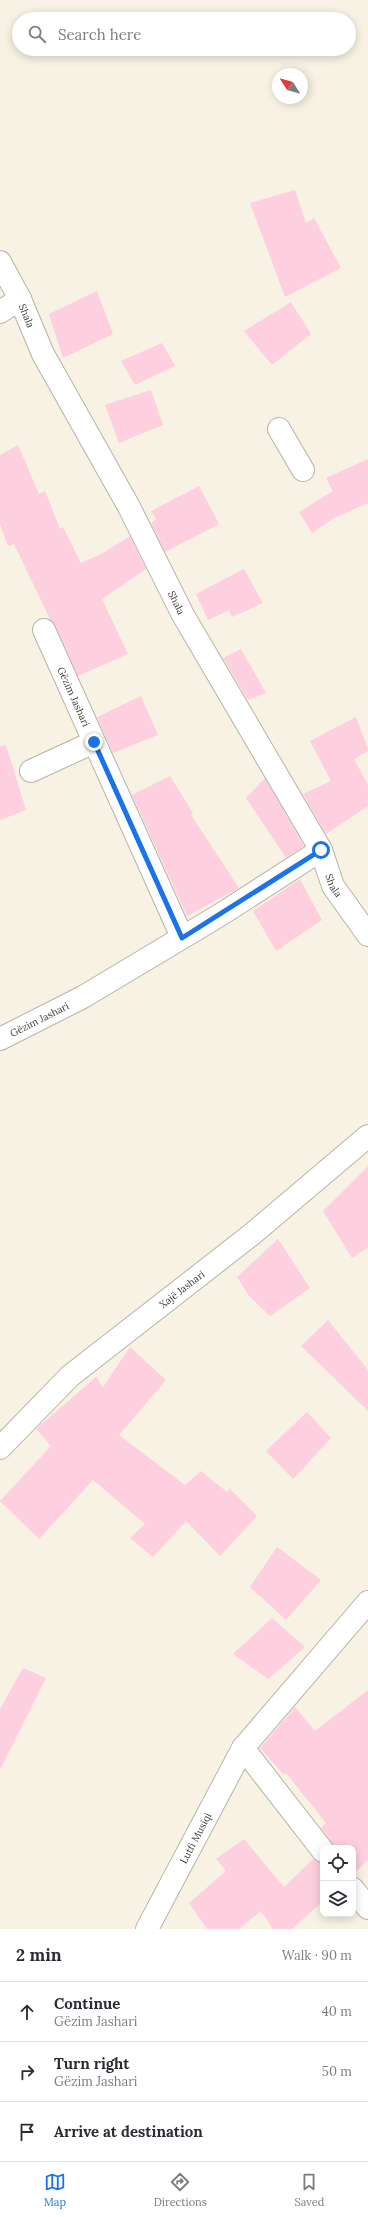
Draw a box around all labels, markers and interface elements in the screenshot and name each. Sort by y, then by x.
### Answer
search box [12,12,356,56]
icon: search [26,23,48,45]
text: Search here [58,25,141,44]
north arrow [272,68,308,104]
street label: Shala [16,302,38,329]
street label: Shala [165,589,188,617]
street label: Gëzim Jashari [55,665,93,729]
route end [85,733,103,751]
route start [312,841,330,859]
street label: Shala [323,872,345,900]
street label: Gëzim Jashari [8,999,71,1039]
street label: Xajë Jashari [156,1267,207,1311]
street label: Lutfi Musiqi [176,1810,214,1866]
map controls [320,1845,356,1917]
button: locate [320,1845,356,1881]
button: layers [320,1881,356,1917]
text: 2 min [16,1944,62,1966]
text: Walk · 90 m [282,1947,352,1964]
text: Continue [54,1994,120,2013]
icon: ahead [16,2001,38,2023]
text: 40 m [322,2003,352,2020]
text: Gëzim Jashari [54,2013,137,2030]
text: Turn right [54,2054,130,2073]
icon: right [16,2061,38,2083]
text: 50 m [322,2063,352,2080]
text: Gëzim Jashari [54,2073,137,2090]
icon: arrive [16,2121,38,2143]
text: Arrive at destination [54,2122,203,2141]
tab: Map [44,2171,66,2209]
tab: Directions [154,2171,207,2209]
tab: Saved [294,2171,324,2209]

